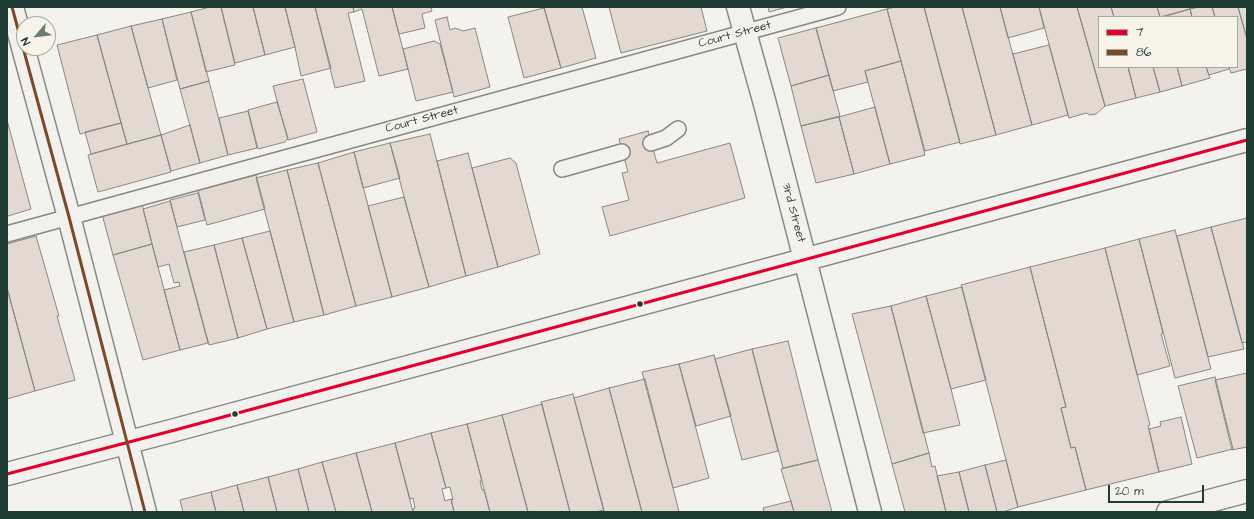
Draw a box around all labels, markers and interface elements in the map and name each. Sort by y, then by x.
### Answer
north arrow [16,16,56,56]
legend [1098,16,1238,68]
street label: Court Street [697,18,773,52]
text: 7 [1136,24,1143,41]
text: N [18,35,34,48]
text: 86 [1136,44,1151,61]
street label: Court Street [384,103,460,137]
street label: 3rd Street [778,182,808,244]
unlabelled marker [635,299,645,309]
unlabelled marker [230,409,240,419]
scale bar [1110,477,1206,503]
text: 20 m [1115,483,1144,500]

